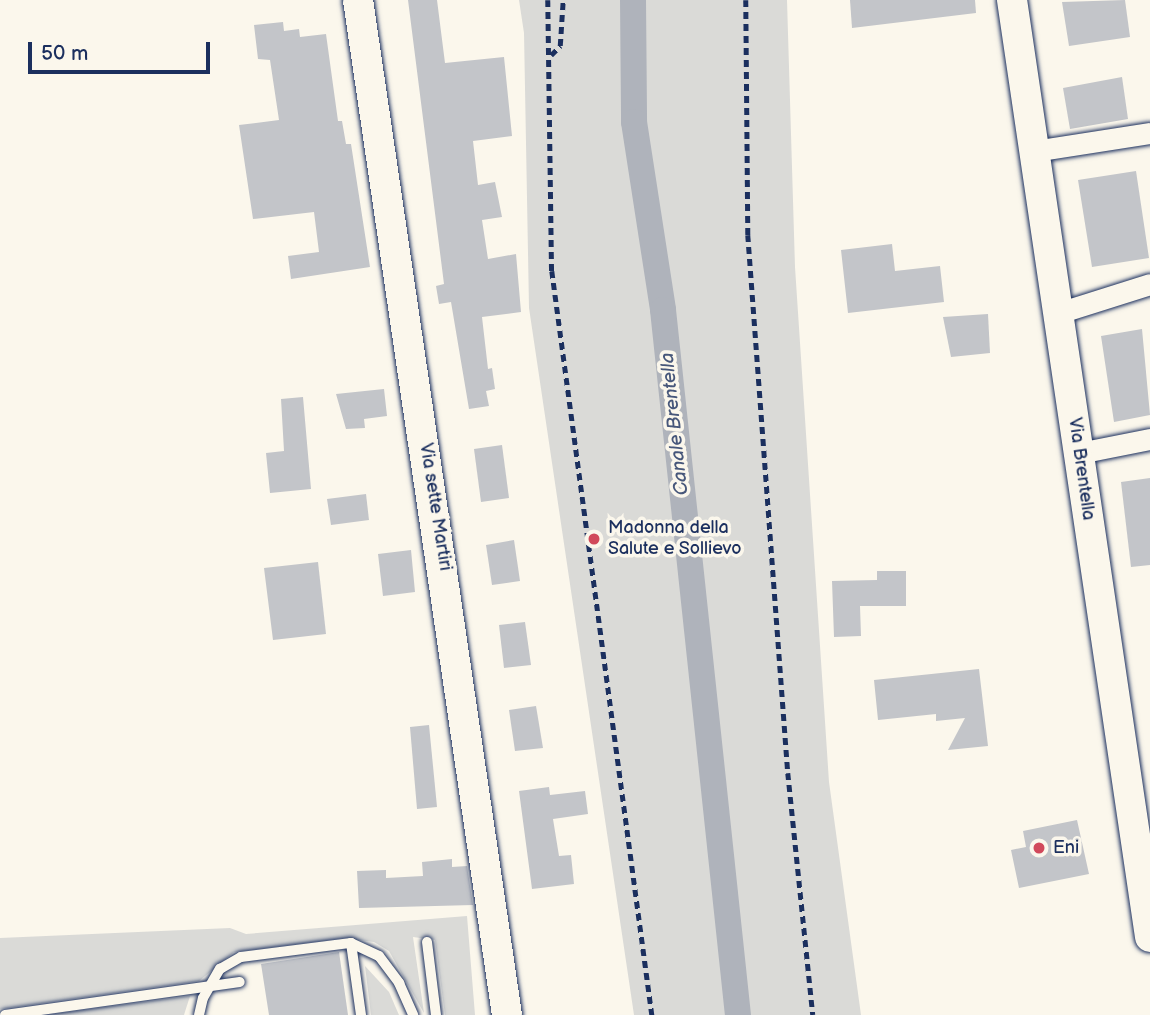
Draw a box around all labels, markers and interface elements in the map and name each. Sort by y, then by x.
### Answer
scale bar [32,28,214,72]
text: 50 m [41,41,88,66]
water label: Canale Brentella [656,351,694,497]
street label: Via Brentella [1063,416,1099,522]
street label: Via sette Martiri [414,442,456,572]
place label: Madonna della Salute e Sollievo [608,518,742,560]
marker: Madonna della Salute e Sollievo [586,531,602,547]
place label: Eni [1053,837,1079,859]
marker: Eni [1031,840,1047,856]

